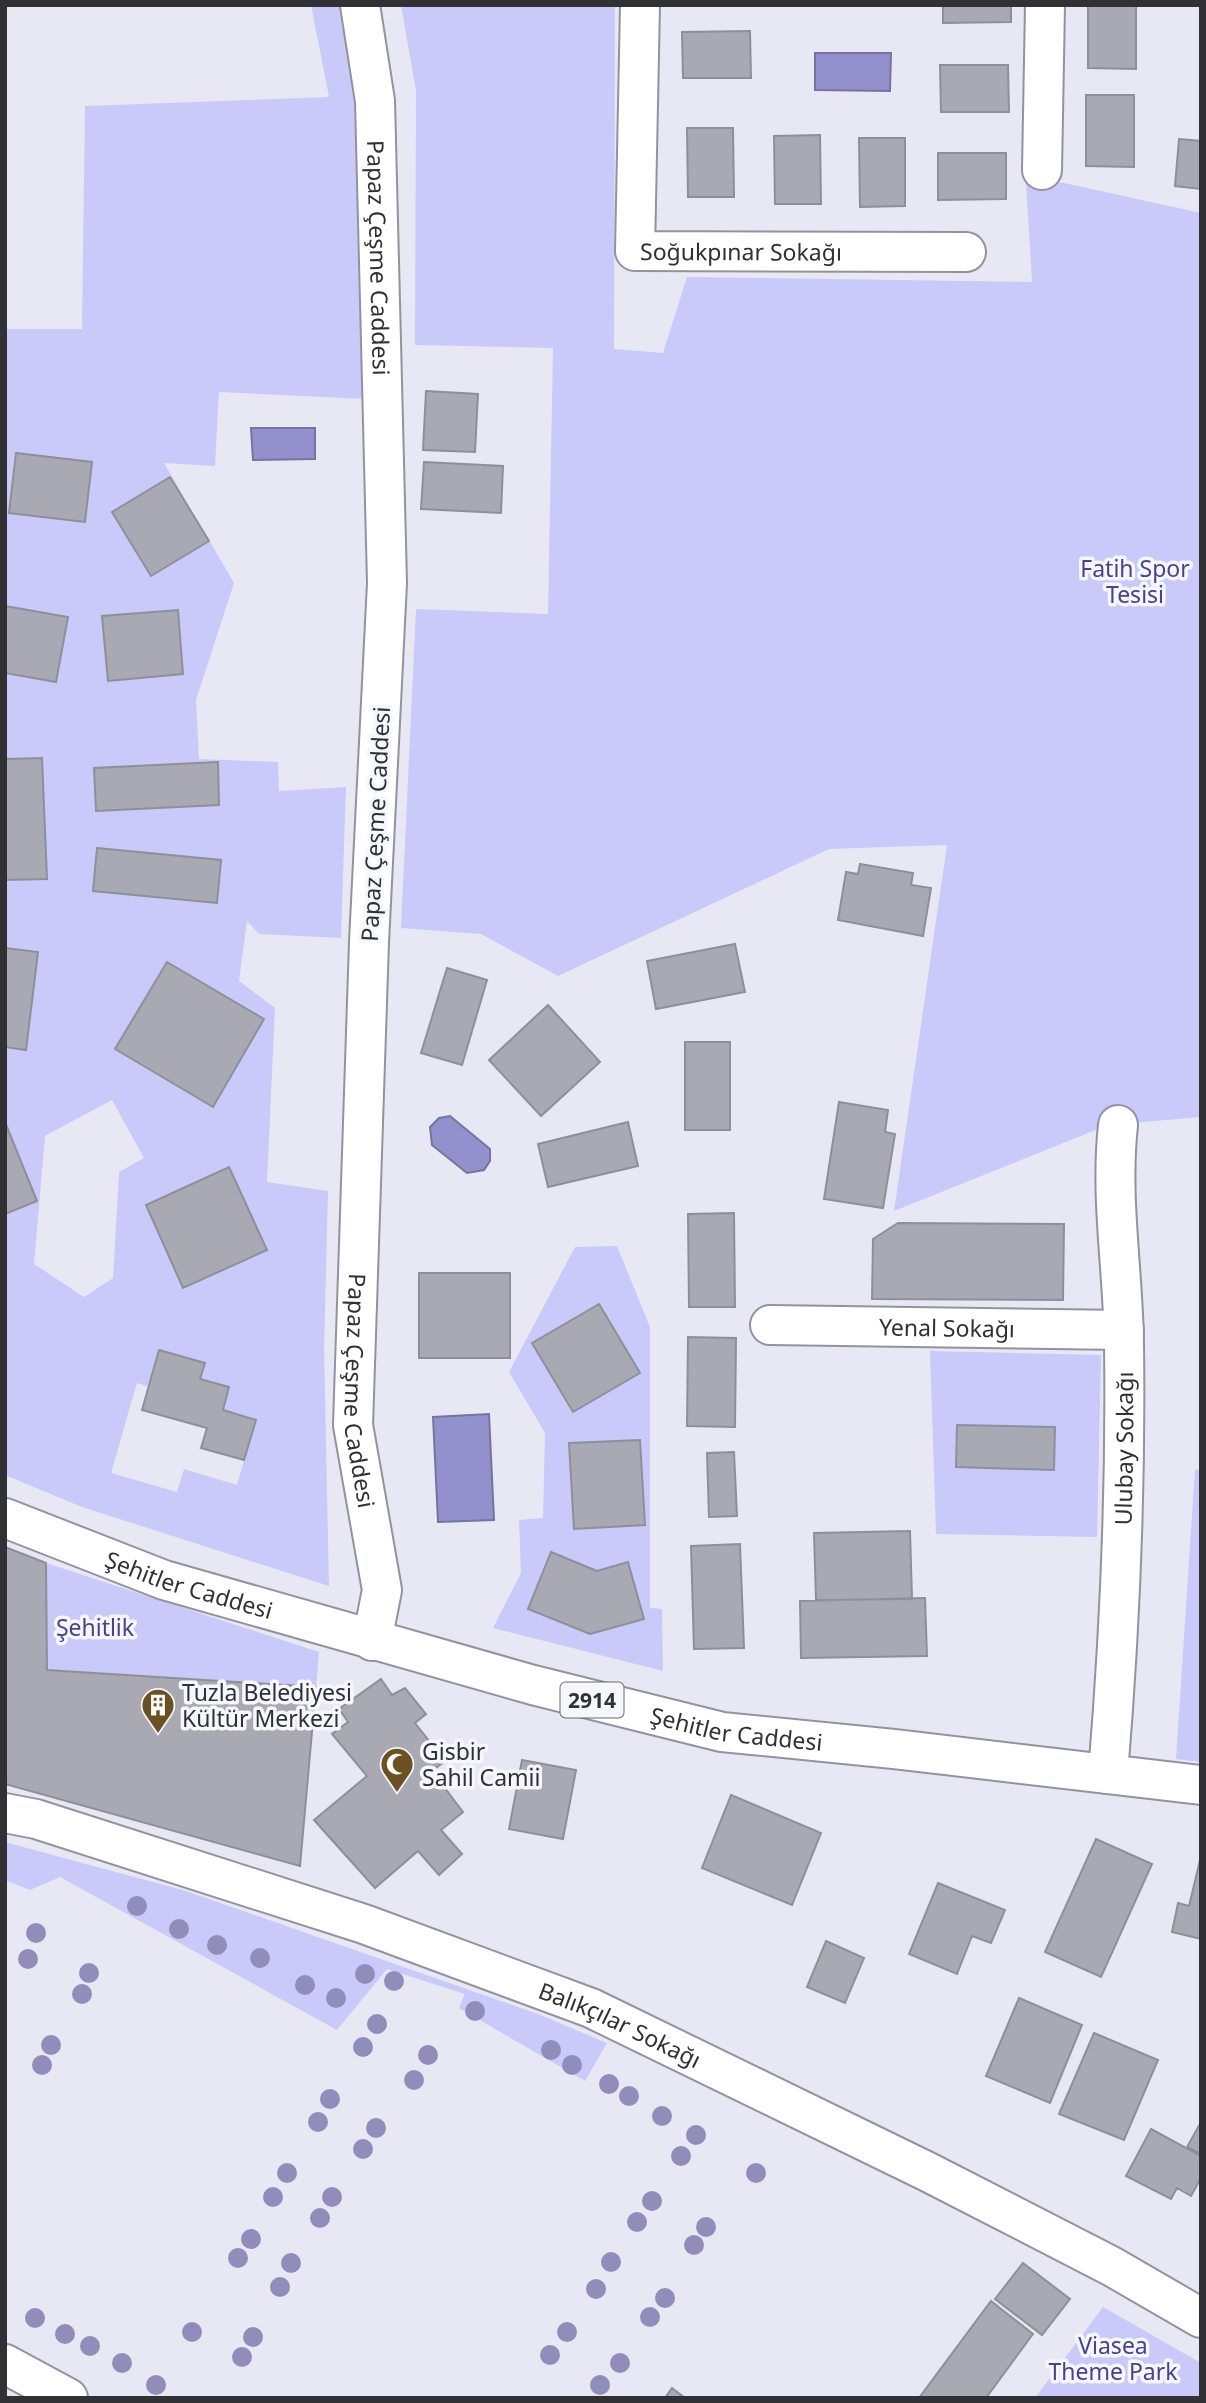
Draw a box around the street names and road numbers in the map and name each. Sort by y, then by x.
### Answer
street label: Papaz Çeşme Caddesi [360,140,398,376]
street label: Soğukpınar Sokağı [640,235,842,268]
street label: Papaz Çeşme Caddesi [353,706,397,942]
street label: Papaz Çeşme Caddesi [337,1273,383,1510]
street label: Yenal Sokağı [879,1311,1015,1344]
street label: Ulubay Sokağı [1106,1372,1140,1526]
street label: Şehitler Caddesi [101,1543,277,1626]
road number: 2914 [560,1682,624,1718]
street label: Şehitler Caddesi [647,1699,824,1758]
street label: Balıkçılar Sokağı [534,1974,706,2075]

